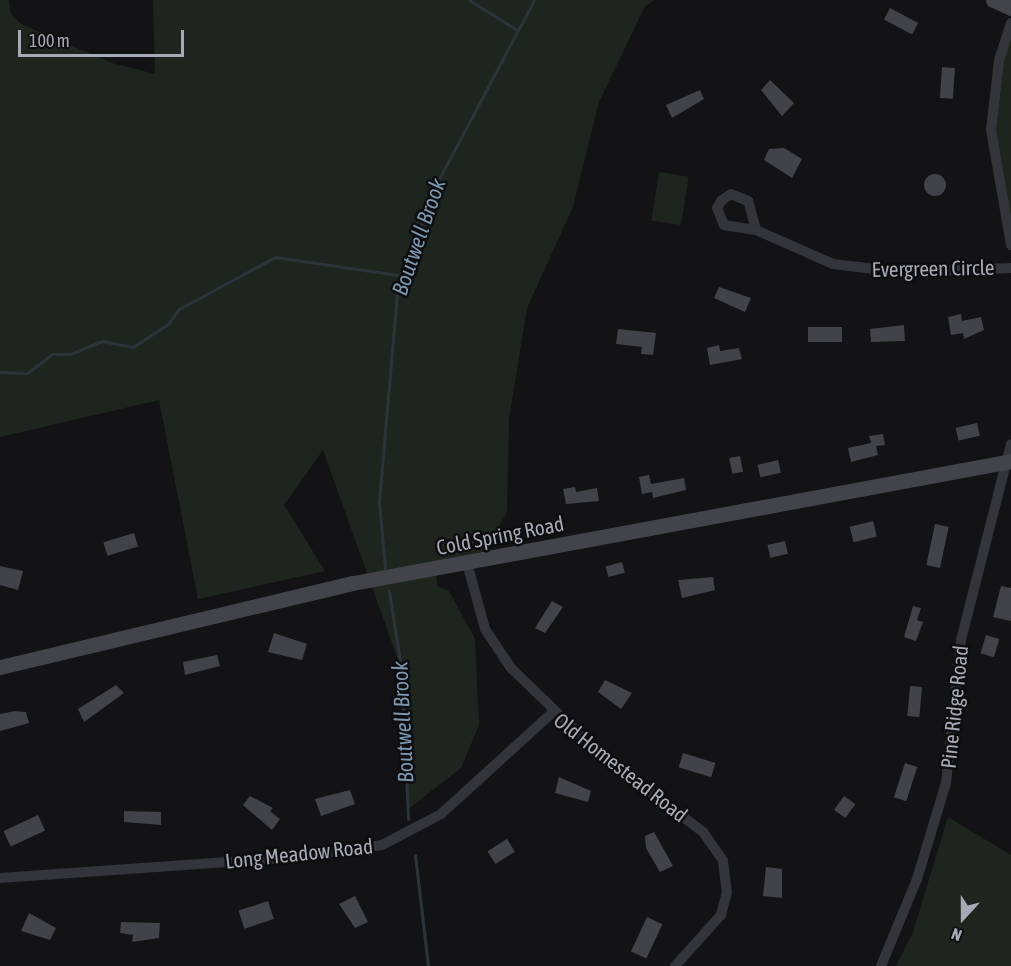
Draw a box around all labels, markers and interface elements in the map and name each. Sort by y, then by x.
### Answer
scale bar [21,18,188,56]
text: 100 m [29,30,70,51]
water label: Boutwell Brook [387,175,451,299]
street label: Evergreen Circle [871,254,995,282]
street label: Cold Spring Road [434,510,566,560]
street label: Pine Ridge Road [935,644,973,770]
water label: Boutwell Brook [387,660,419,784]
street label: Old Homestead Road [549,707,693,827]
street label: Long Meadow Road [224,833,374,873]
north arrow [933,888,993,948]
text: N [949,925,964,945]

